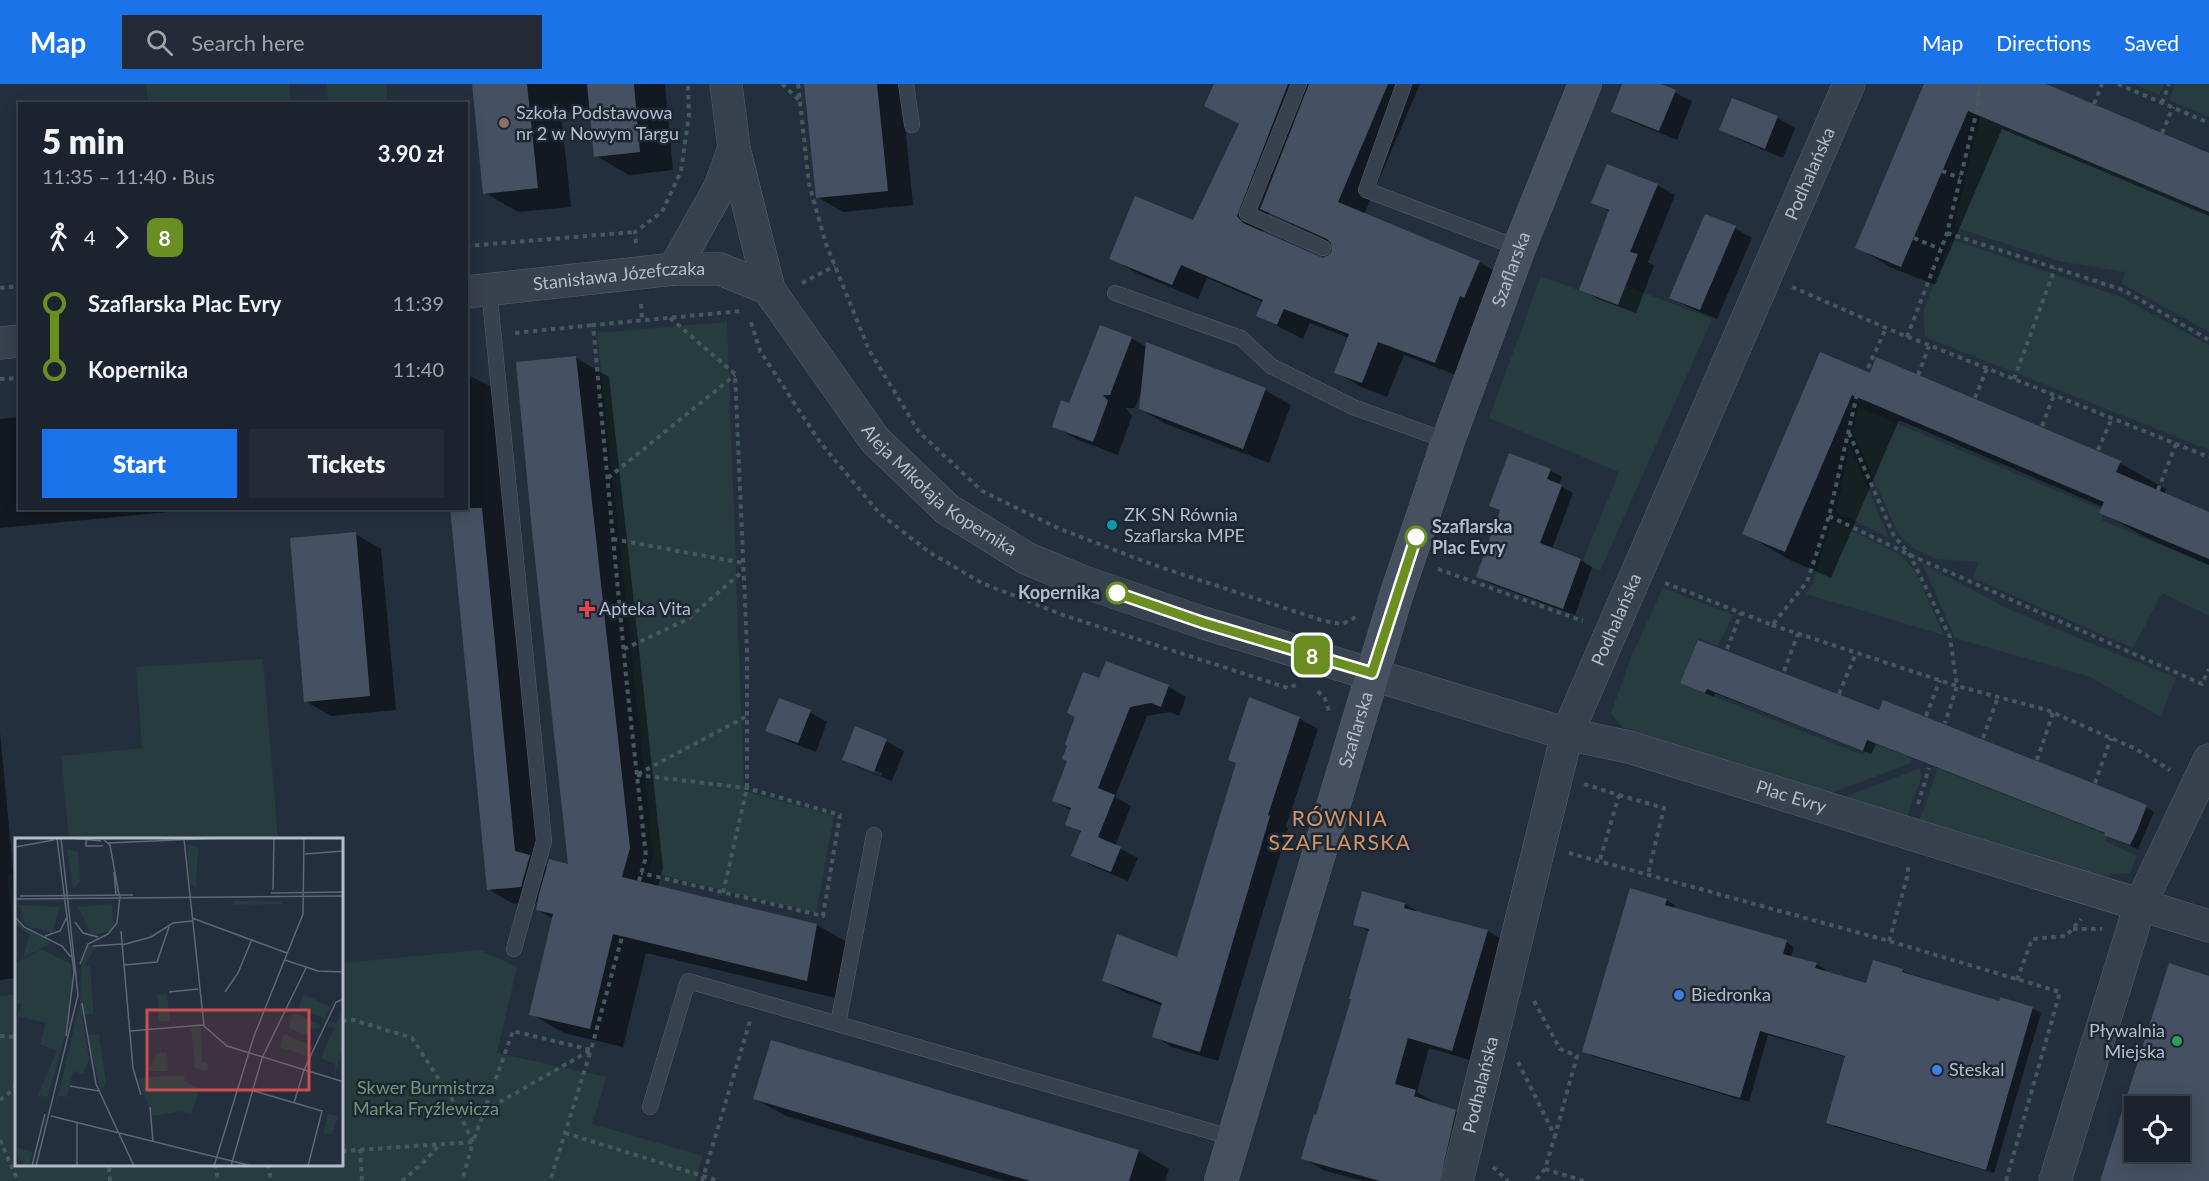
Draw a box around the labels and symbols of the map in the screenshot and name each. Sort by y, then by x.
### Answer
place label: Szkoła Podstawowa nr 2 w Nowym Targu [516,101,679,144]
marker: Szkoła Podstawowa nr 2 w Nowym Targu [497,116,511,130]
street label: Podhalańska [1779,124,1839,223]
street label: Szaflarska [1486,228,1534,310]
street label: Stanisława Józefczaka [532,257,705,295]
street label: Aleja Mikołaja Kopernika [857,420,1021,560]
place label: ZK SN Równia Szaflarska MPE [1124,503,1245,546]
place label: Szaflarska Plac Evry [1432,515,1512,558]
marker: ZK SN Równia Szaflarska MPE [1105,518,1119,532]
marker: Szaflarska Plac Evry [1405,526,1427,548]
street label: Podhalańska [1586,570,1645,669]
place label: Kopernika [1018,581,1100,603]
marker: Kopernika [1106,582,1128,604]
place label: Apteka Vita [599,597,691,619]
marker: Apteka Vita [580,602,594,616]
line badge: 8 [1292,636,1332,674]
street label: Szaflarska [1333,689,1377,770]
street label: Plac Evry [1753,775,1830,817]
district label: RÓWNIA SZAFLARSKA [1269,805,1411,854]
inset map [15,838,344,1166]
place label: Biedronka [1691,983,1771,1005]
marker: Biedronka [1672,988,1686,1002]
place label: Pływalnia Miejska [2089,1019,2165,1062]
street label: Podhalańska [1457,1034,1502,1135]
marker: Pływalnia Miejska [2170,1034,2184,1048]
place label: Steskal [1949,1058,2004,1080]
marker: Steskal [1930,1063,1944,1077]
park label: Skwer Burmistrza Marka Fryźlewicza [353,1076,499,1119]

